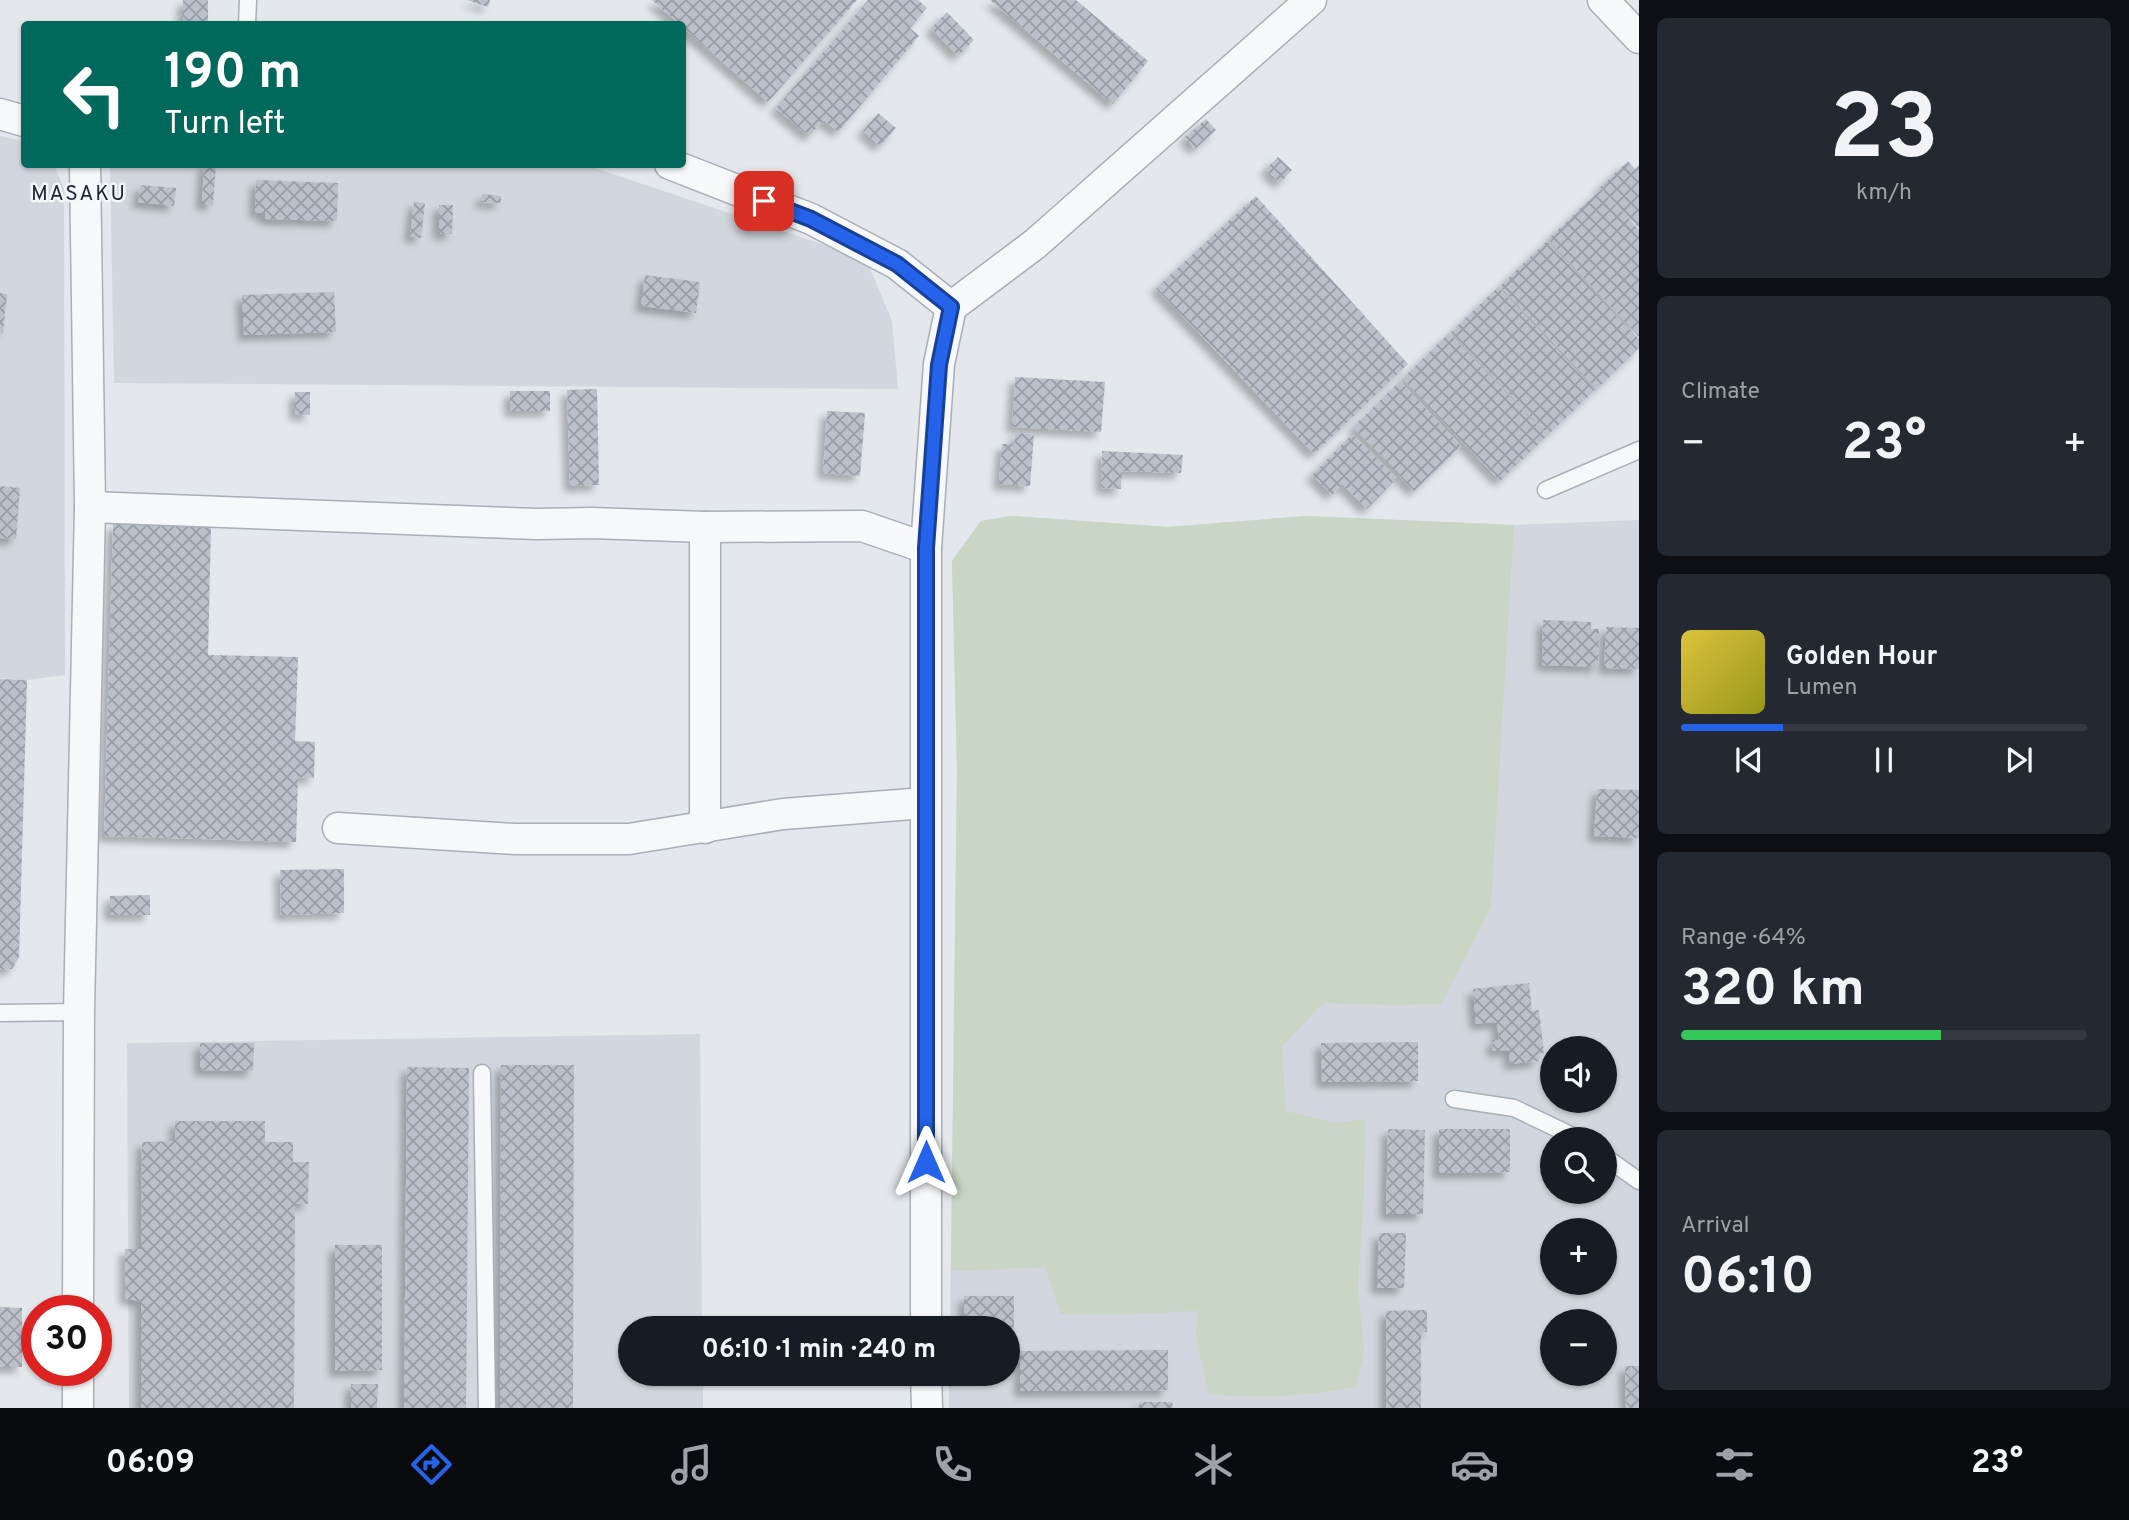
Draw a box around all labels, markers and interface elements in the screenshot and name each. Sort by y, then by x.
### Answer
text: 190 m [164,44,301,106]
icon: left [49,49,140,140]
text: 23 [1829,76,1939,191]
text: Turn left [164,105,285,145]
pin [734,171,794,231]
text: km/h [1856,179,1912,208]
district label: MASAKU [31,181,127,208]
icon: arrive [745,182,783,220]
text: Climate [1681,378,1760,407]
text: 23° [1842,412,1926,478]
text: − [1681,421,1706,470]
text: + [2062,421,2087,470]
text: Golden Hour [1786,641,1937,674]
text: Lumen [1786,674,1857,703]
icon: previous [1730,741,1768,779]
icon: pause [1865,741,1903,779]
icon: next [2000,741,2038,779]
text: Range · 64% [1681,924,1806,953]
text: 320 km [1681,958,1865,1024]
map controls [1540,1036,1617,1386]
button: sound [1540,1036,1617,1113]
position arrow [889,1125,963,1199]
button: search [1540,1127,1617,1204]
text: Arrival [1681,1212,1750,1241]
button: + [1540,1218,1617,1295]
text: 06:10 [1681,1246,1815,1312]
speed limit sign: 30 [21,1295,112,1386]
button: − [1540,1309,1617,1386]
text: 06:10 · 1 min · 240 m [702,1334,936,1367]
icon: directions [407,1440,456,1489]
icon: music [667,1440,716,1489]
icon: phone [928,1440,977,1489]
icon: climate [1189,1440,1238,1489]
icon: car [1450,1440,1499,1489]
icon: filters [1710,1440,1759,1489]
text: 06:09 [106,1444,195,1484]
text: 23° [1971,1444,2023,1484]

